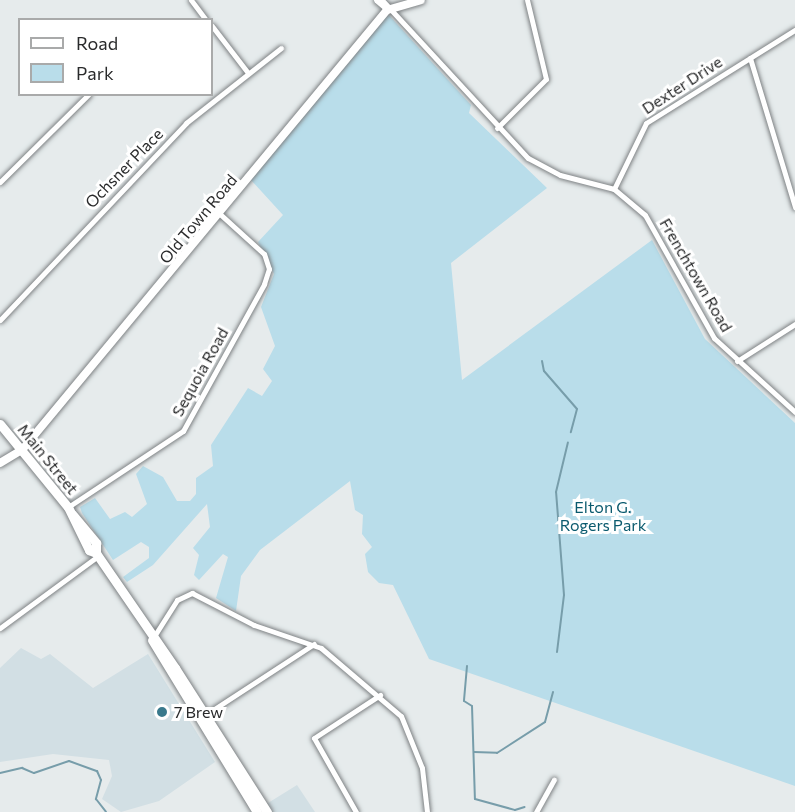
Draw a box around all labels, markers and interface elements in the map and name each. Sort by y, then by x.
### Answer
legend [18,18,213,96]
text: Road [76,32,118,54]
street label: Dexter Drive [638,52,726,118]
text: Park [76,62,114,84]
street label: Ochsner Place [81,124,167,212]
street label: Old Town Road [155,171,241,267]
street label: Frenchtown Road [656,215,736,335]
street label: Sequoia Road [168,324,232,420]
street label: Main Street [14,420,82,498]
park label: Elton G. Rogers Park [560,497,646,535]
place label: 7 Brew [174,702,223,722]
marker: 7 Brew [155,705,169,719]

